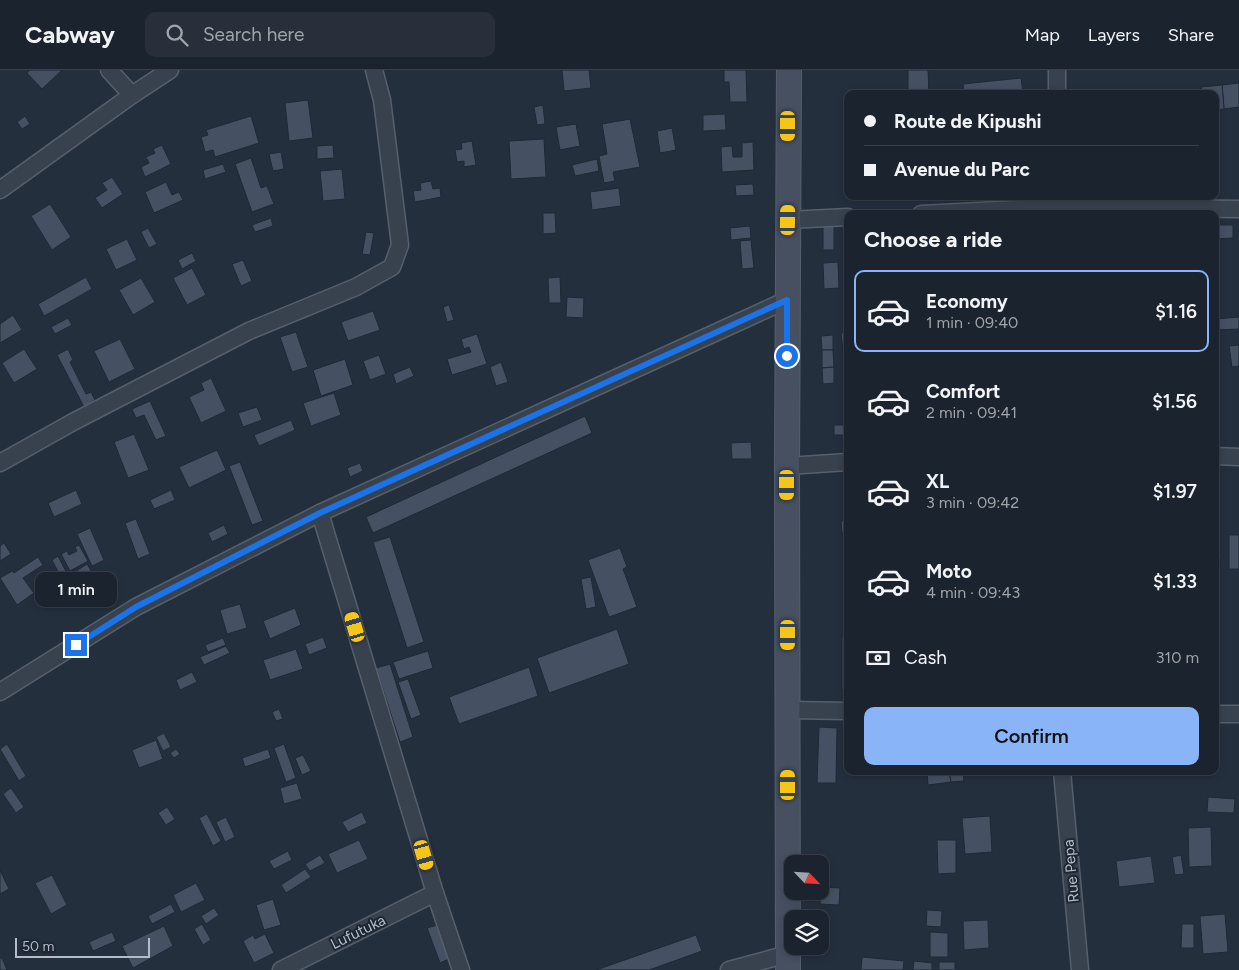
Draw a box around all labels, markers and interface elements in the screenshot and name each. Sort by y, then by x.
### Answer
search box [145,12,495,57]
text: Cabway [25,20,115,49]
icon: search [163,21,191,49]
text: Search here [203,23,304,46]
text: Map [1025,24,1060,46]
text: Layers [1088,24,1140,46]
text: Share [1168,24,1214,46]
text: Route de Kipushi [894,110,1041,133]
car [780,111,795,141]
text: Avenue du Parc [894,158,1030,181]
car [780,205,795,235]
text: Choose a ride [864,226,1002,253]
icon: car [866,289,911,334]
text: Economy [926,290,1008,313]
text: $1.16 [1155,300,1197,323]
text: 1 min · 09:40 [926,313,1018,332]
route start [776,345,798,367]
icon: car [866,379,911,424]
text: Comfort [926,380,1001,403]
text: $1.56 [1152,390,1197,413]
text: 2 min · 09:41 [926,403,1017,422]
icon: car [866,469,911,514]
car [779,470,794,500]
text: XL [926,470,949,493]
text: $1.97 [1153,480,1197,503]
text: 3 min · 09:42 [926,493,1019,512]
icon: car [866,559,911,604]
text: Moto [926,560,972,583]
text: $1.33 [1153,570,1197,593]
callout: 1 min [35,572,117,608]
text: 1 min [57,580,95,599]
text: 4 min · 09:43 [926,583,1020,602]
car [343,610,366,644]
car [780,620,795,650]
route end [65,634,87,656]
icon: cash [864,644,892,672]
text: Cash [904,646,947,669]
text: 310 m [1156,648,1199,667]
button: Confirm [864,707,1199,765]
car [780,770,795,800]
car [412,839,435,871]
street label: Rue Pepa [1059,839,1083,903]
north arrow [784,855,829,900]
map controls [784,855,829,955]
button: layers [784,910,829,955]
street label: Lufutuka [328,911,388,953]
scale bar [15,935,150,958]
text: 50 m [22,938,54,955]

